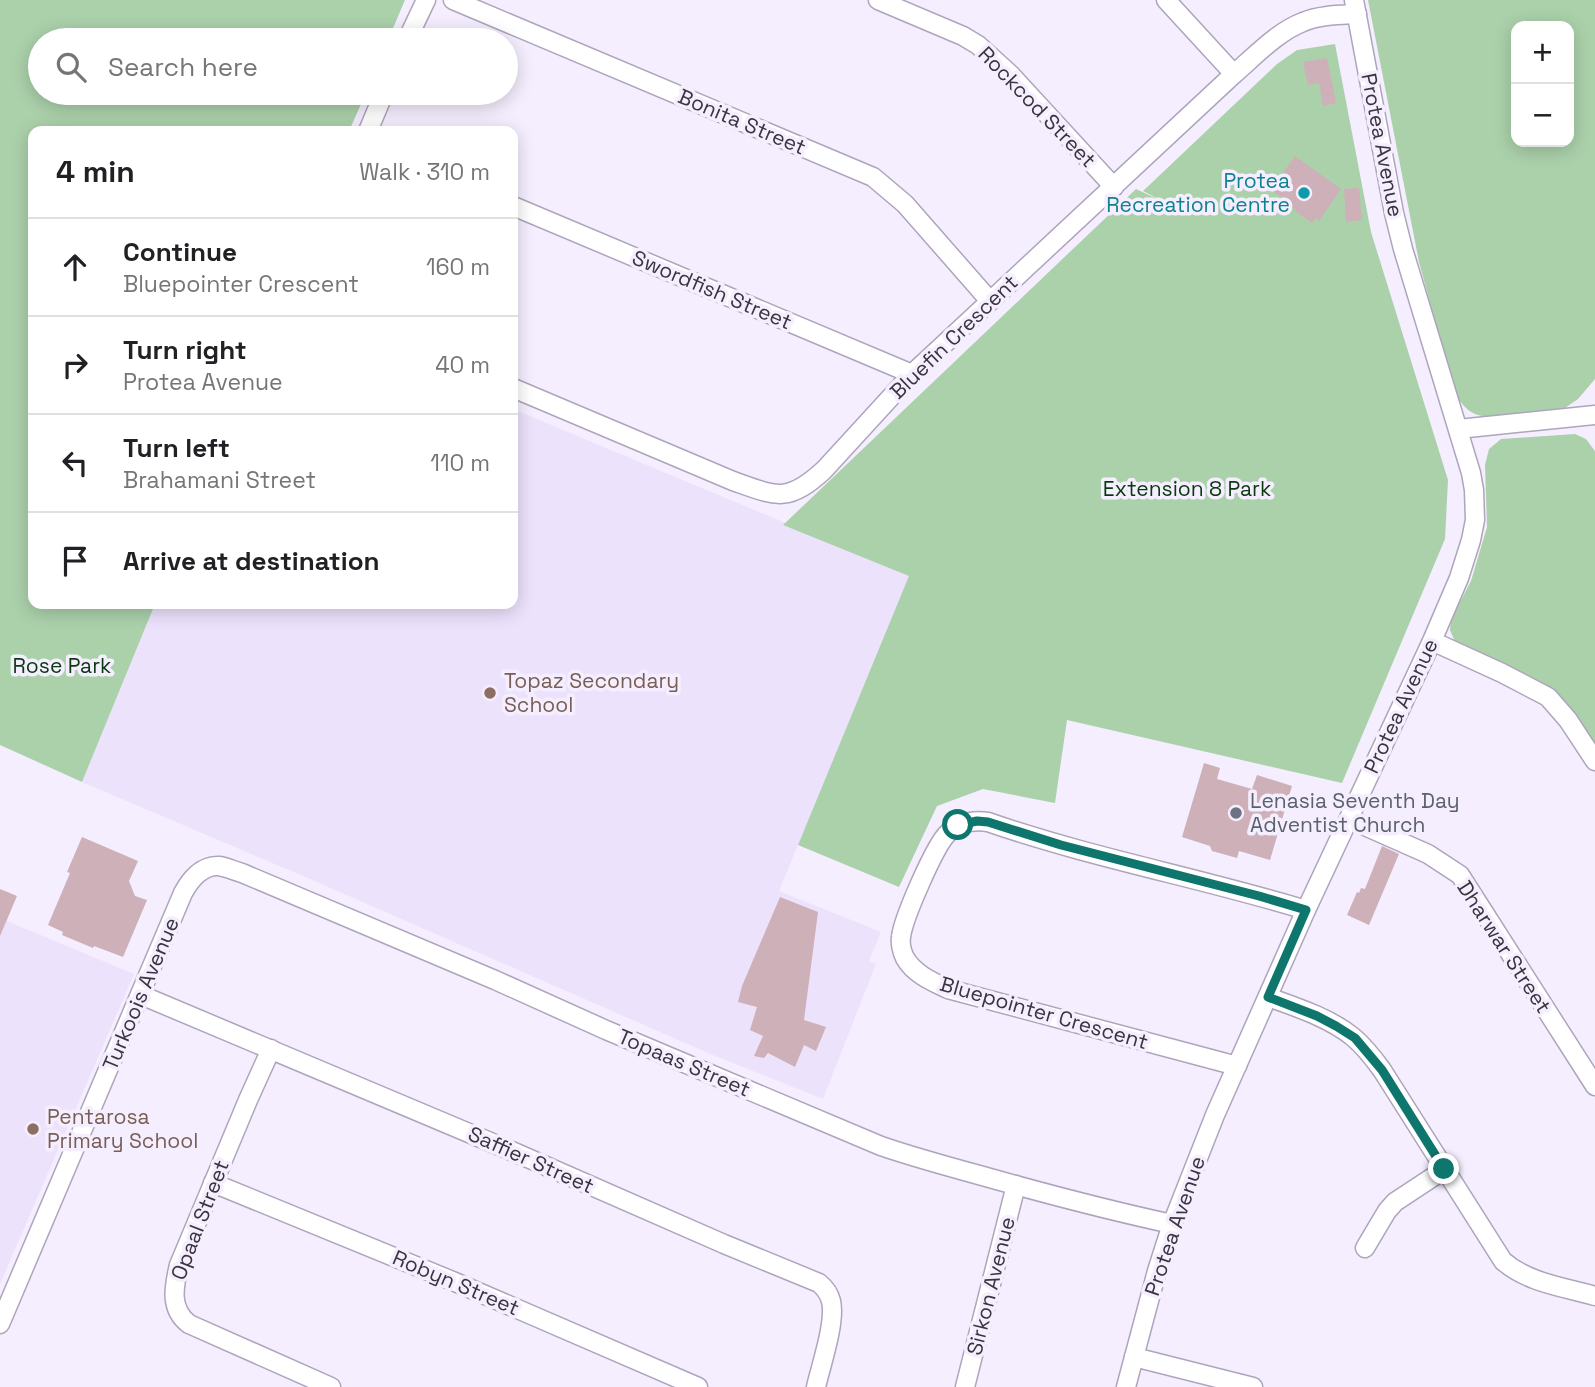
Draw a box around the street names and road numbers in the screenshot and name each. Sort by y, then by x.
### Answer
street label: Rockcod Street [973,40,1102,173]
street label: Protea Avenue [1355,71,1410,219]
street label: Bonita Street [674,83,810,161]
street label: Swordfish Street [628,244,796,335]
street label: Bluefin Crescent [884,269,1023,405]
street label: Protea Avenue [1358,634,1444,778]
street label: Dharwar Street [1451,875,1557,1018]
street label: Turkoois Avenue [96,913,185,1074]
street label: Bluepointer Crescent [937,970,1151,1055]
street label: Topaas Street [614,1022,755,1103]
street label: Saffier Street [464,1120,598,1199]
street label: Protea Avenue [1138,1153,1211,1299]
street label: Opaal Street [164,1156,235,1284]
street label: Sirkon Avenue [960,1214,1021,1358]
street label: Robyn Street [389,1244,524,1321]

